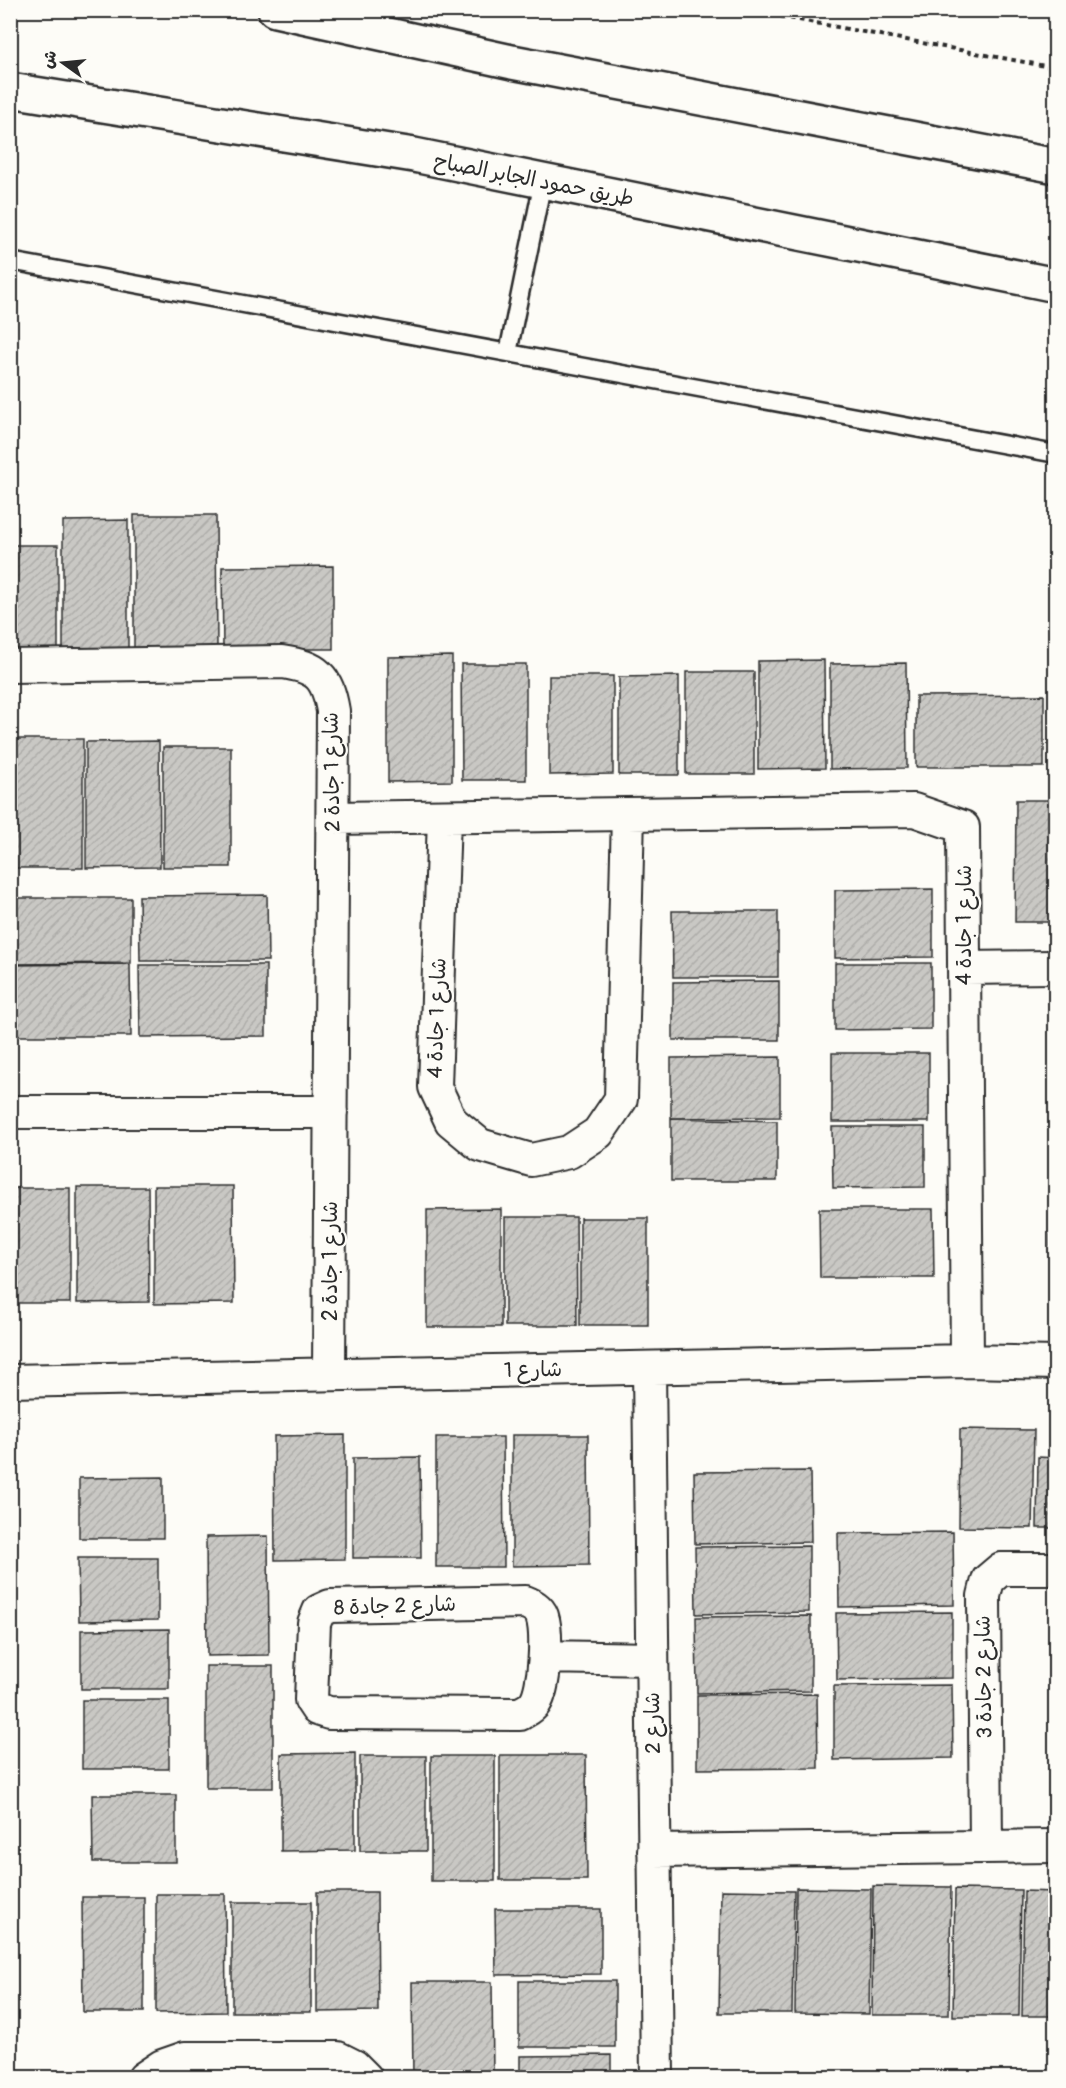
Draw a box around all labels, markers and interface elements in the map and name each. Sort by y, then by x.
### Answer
north arrow [33,33,93,93]
text: ش [38,48,61,70]
street label: طريق حمود الجابر الصباح [432,147,636,213]
street label: شارع 1 جادة 2 [317,712,348,832]
street label: شارع 1 جادة 4 [951,865,979,985]
street label: شارع 1 جادة 4 [421,957,454,1079]
street label: شارع 1 جادة 2 [317,1201,345,1321]
street label: شارع 1 [504,1356,562,1385]
street label: شارع 2 جادة 8 [333,1590,457,1623]
street label: شارع 2 جادة 3 [969,1615,1000,1739]
street label: شارع 2 [639,1692,668,1754]

